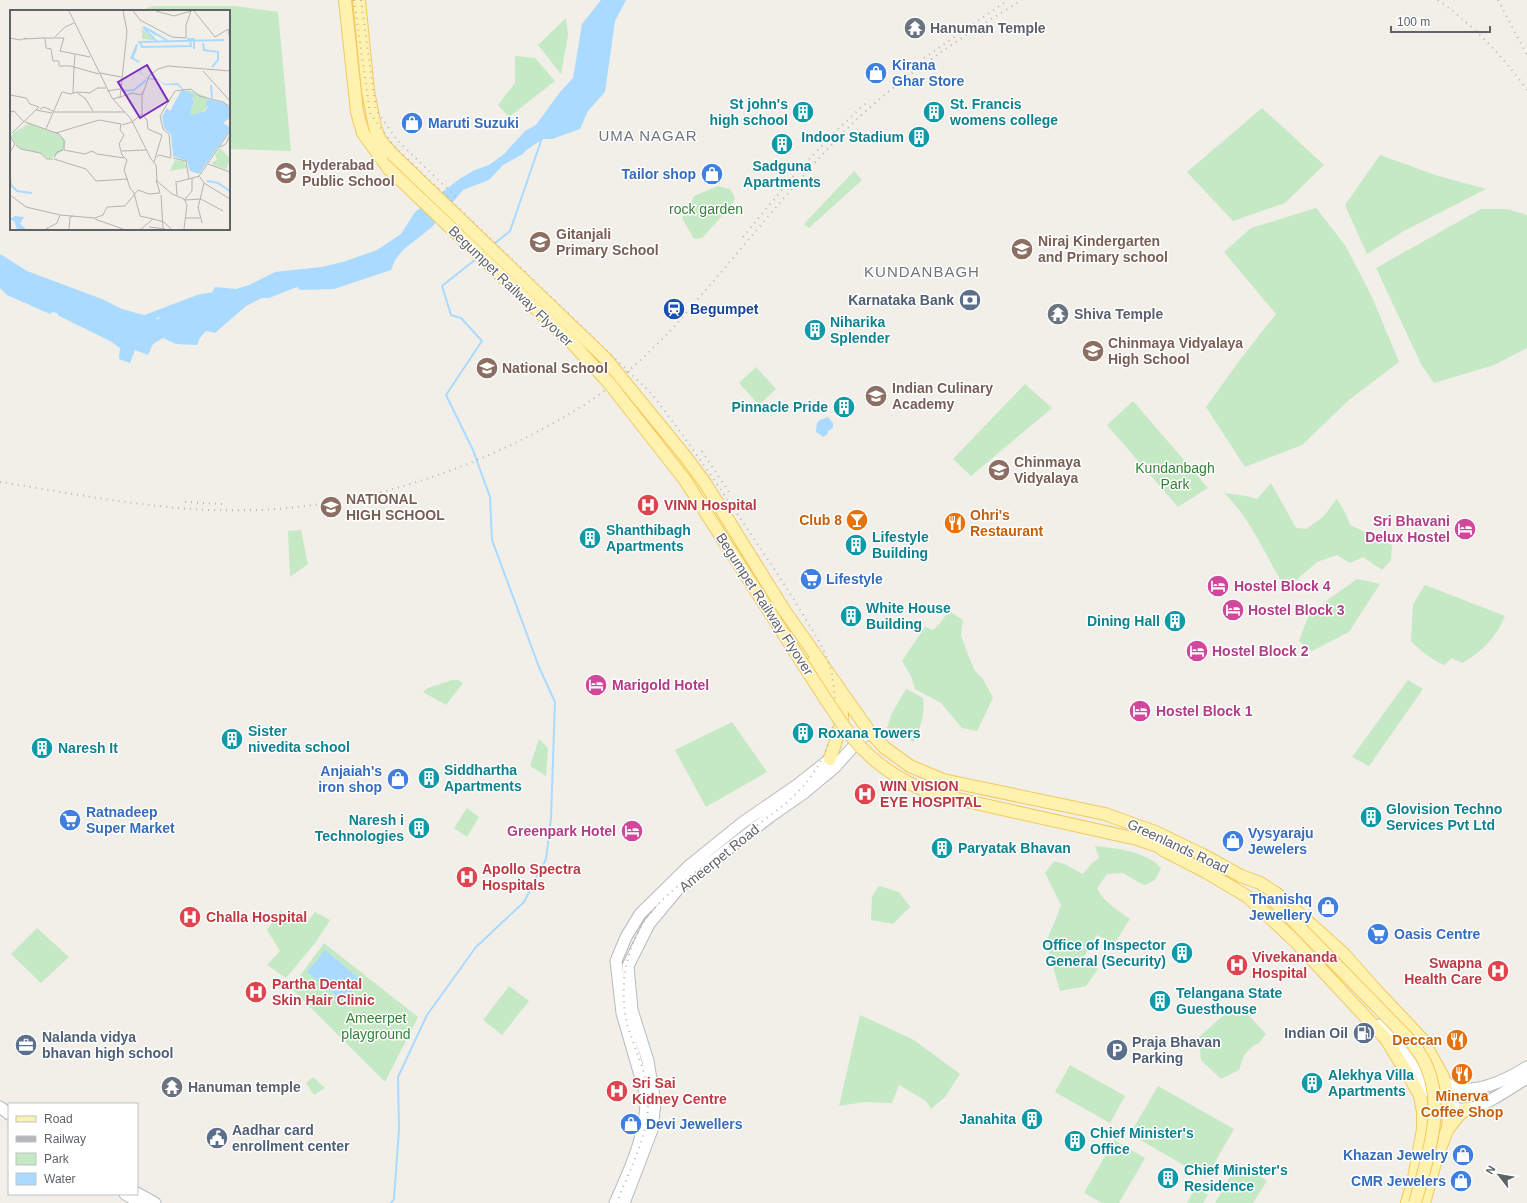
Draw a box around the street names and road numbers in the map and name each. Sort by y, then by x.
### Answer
street label: Begumpet Railway Flyover [446,222,577,350]
street label: Begumpet Railway Flyover [713,530,817,678]
street label: Greenlands Road [1125,816,1231,876]
street label: Ameerpet Road [676,821,762,895]

